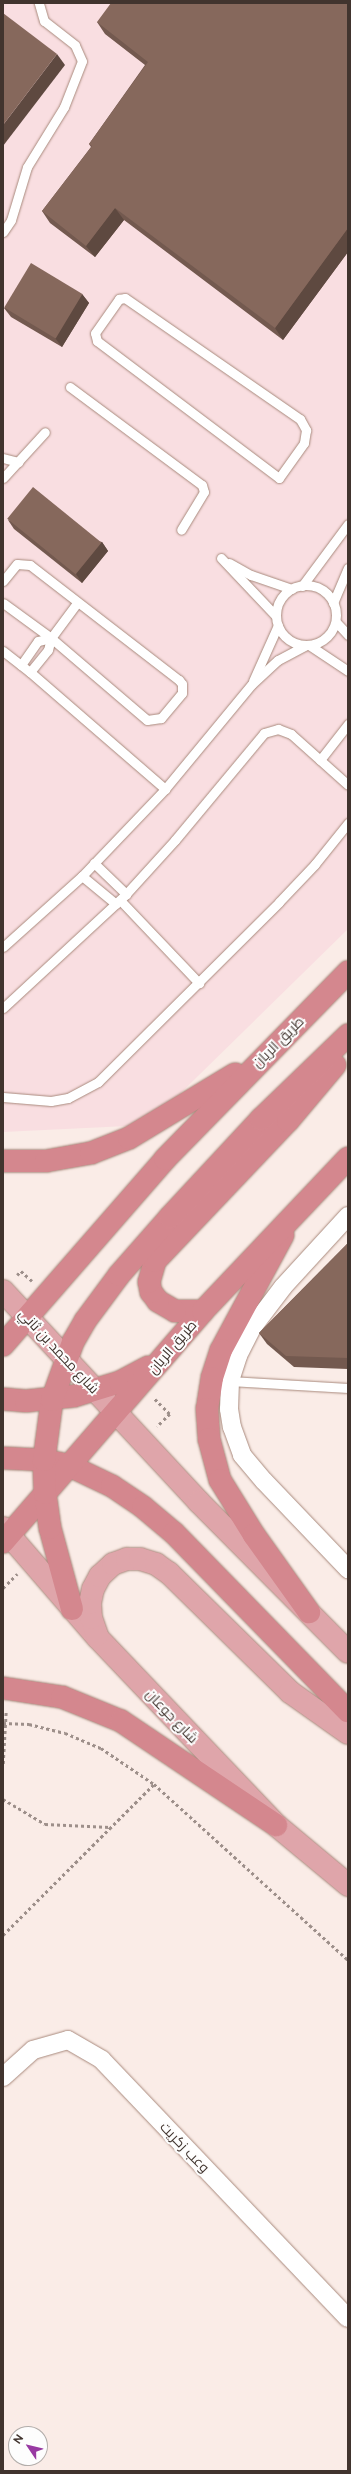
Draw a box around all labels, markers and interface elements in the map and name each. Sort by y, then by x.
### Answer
street label: طريق الريان [249,1013,307,1071]
street label: شارع محمد بن ثاني [15,1305,103,1397]
street label: طريق الريان [144,1317,200,1377]
street label: شارع جوعان [142,1686,202,1746]
street label: وعب زكريت [157,2118,213,2176]
north arrow [8,2426,48,2466]
text: N [11,2432,26,2447]

